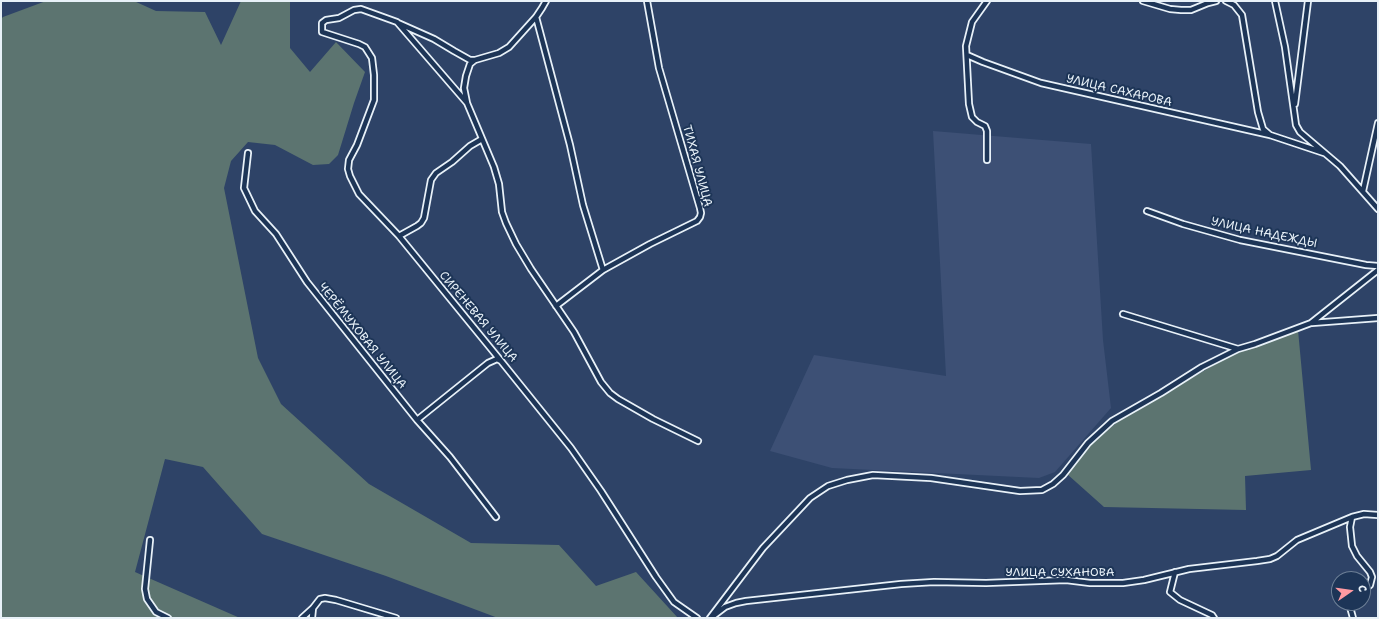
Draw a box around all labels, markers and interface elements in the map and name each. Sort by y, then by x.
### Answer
street label: УЛИЦА САХАРОВА [1065,72,1173,110]
street label: ТИХАЯ УЛИЦА [679,123,715,209]
street label: УЛИЦА НАДЕЖДЫ [1210,215,1318,251]
street label: СИРЕНЕВАЯ УЛИЦА [436,269,520,365]
street label: ЧЕРЁМУХОВАЯ УЛИЦА [315,280,409,392]
street label: УЛИЦА СУХАНОВА [1006,566,1114,580]
north arrow [1331,571,1371,611]
text: С [1354,583,1370,593]

